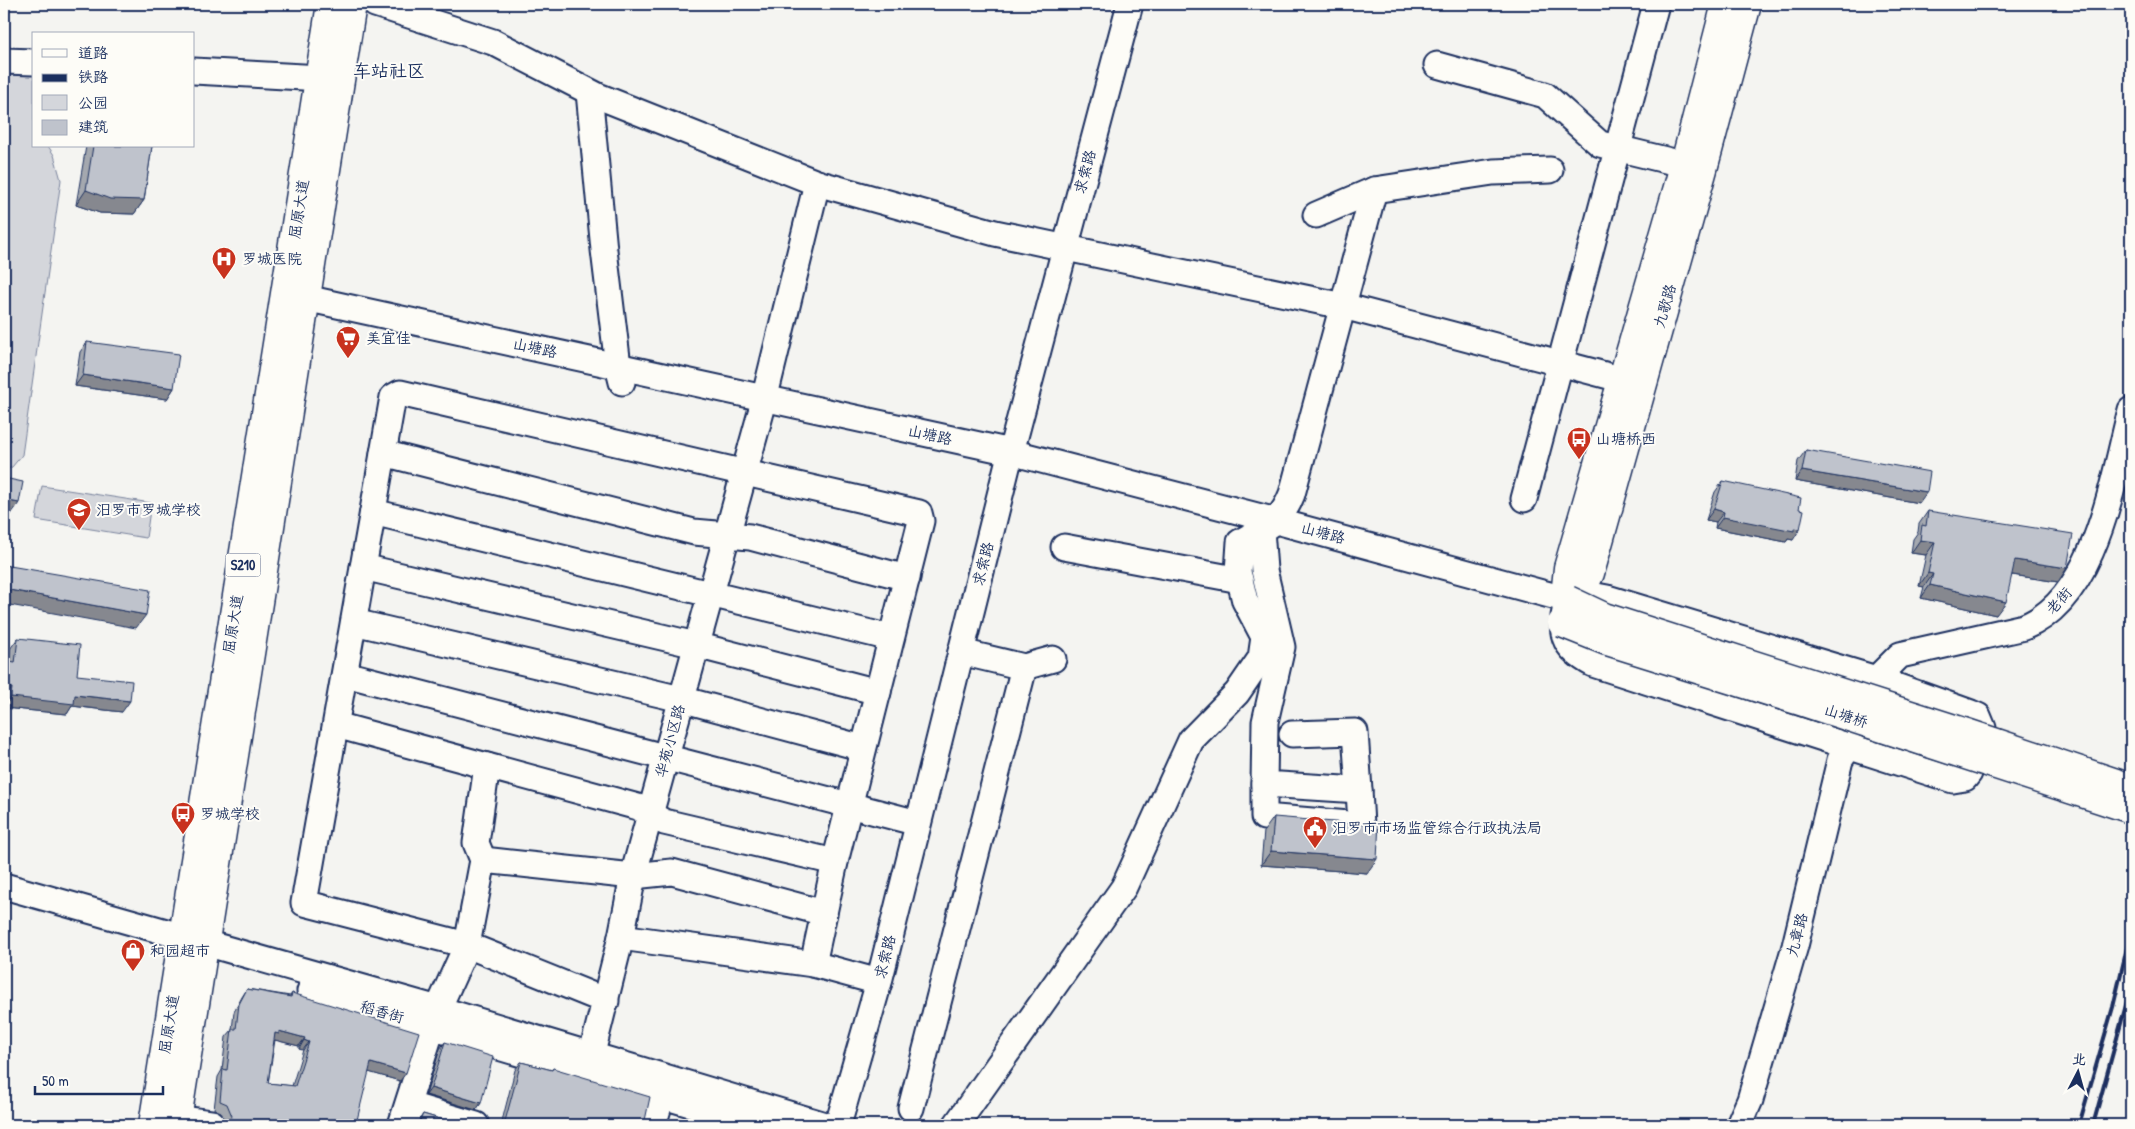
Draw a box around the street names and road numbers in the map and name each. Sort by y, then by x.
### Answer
street label: 求索路 [1069,147,1100,196]
street label: 屈原大道 [283,178,314,240]
street label: 九歌路 [1648,281,1681,330]
street label: 山塘路 [511,333,559,362]
street label: 山塘路 [906,420,954,449]
street label: 山塘路 [1299,517,1348,548]
street label: 求索路 [967,539,998,588]
road number: S210 [226,554,260,576]
street label: 老街 [2041,582,2076,619]
street label: 屈原大道 [217,593,248,655]
street label: 山塘桥 [1822,699,1871,732]
street label: 华苑小区路 [650,702,689,780]
street label: 九章路 [1781,910,1812,959]
street label: 求索路 [869,932,900,981]
street label: 屈原大道 [153,993,184,1055]
street label: 稻香街 [358,995,407,1028]

